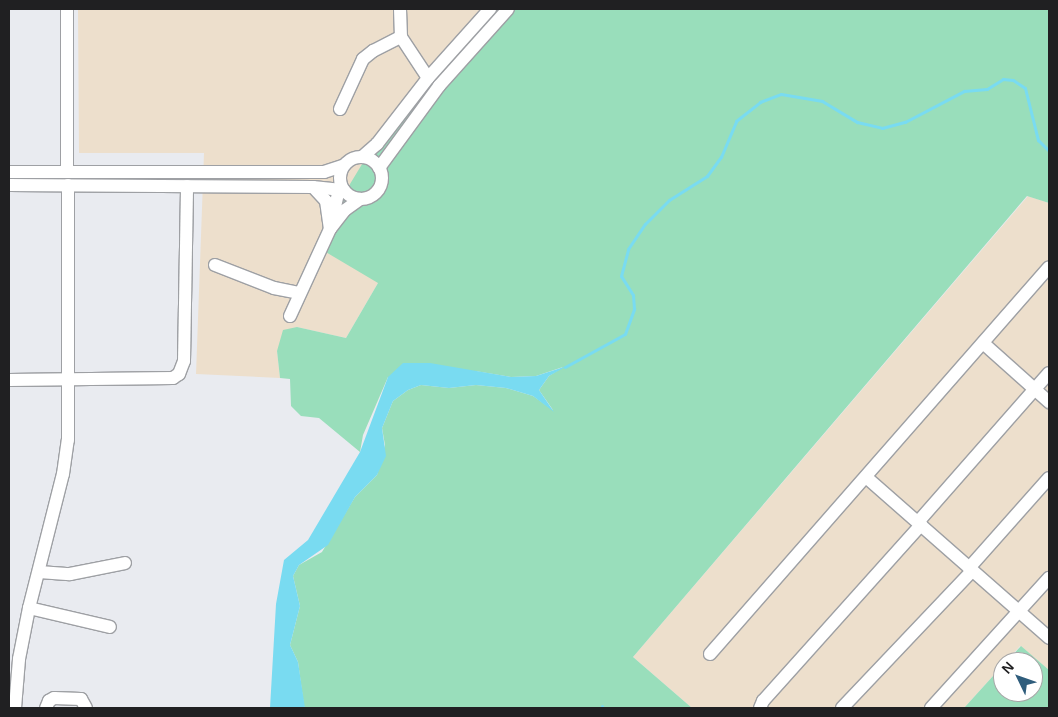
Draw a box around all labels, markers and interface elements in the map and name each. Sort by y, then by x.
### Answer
north arrow [993,652,1043,702]
text: N [998,659,1017,677]

